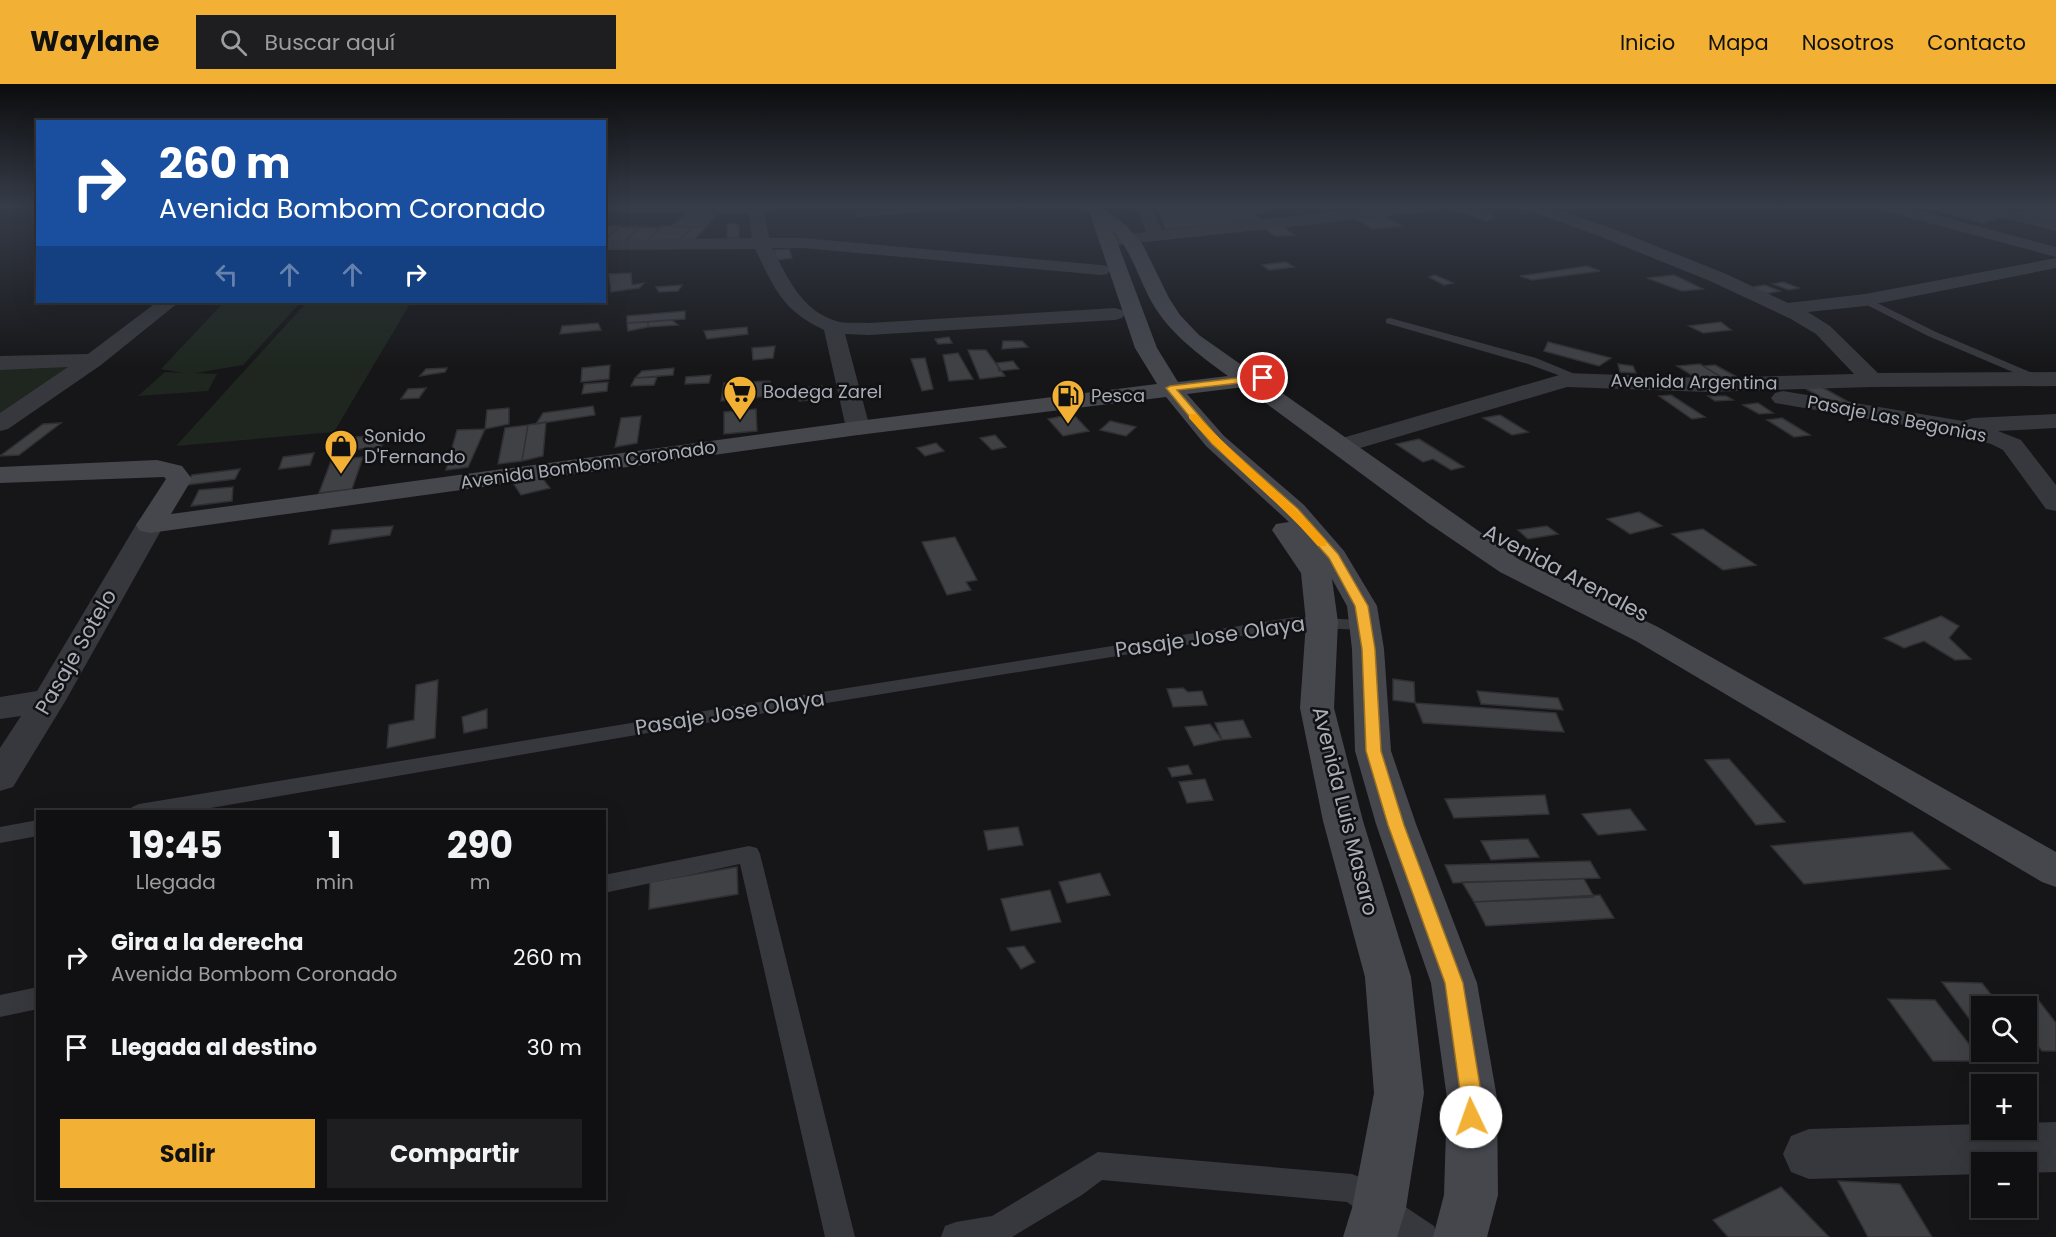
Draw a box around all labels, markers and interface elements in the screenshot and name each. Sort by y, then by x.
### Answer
search box [196,15,616,69]
text: Waylane [30,22,160,61]
icon: search [217,26,250,59]
text: Buscar aquí [265,27,395,58]
text: Inicio [1620,28,1675,57]
text: Mapa [1708,28,1769,57]
text: Nosotros [1802,28,1894,57]
text: Contacto [1927,28,2026,57]
text: 260 m [159,134,291,193]
icon: right [60,144,138,222]
text: Avenida Bombom Coronado [159,190,545,227]
icon: left [210,258,243,291]
icon: ahead [273,258,306,291]
icon: ahead [336,258,369,291]
icon: right [399,258,432,291]
pin [1237,352,1288,403]
icon: arrive [1246,361,1279,394]
street label: Avenida Argentina [1610,368,1778,395]
supermarket icon: Bodega Zarel [722,374,758,421]
fuel station icon: Pesca [1050,378,1086,425]
place label: Bodega Zarel [763,379,882,404]
place label: Pesca [1091,383,1145,408]
street label: Pasaje Las Begonias [1805,389,1989,448]
place label: Sonido D'Fernando [364,423,465,469]
shop icon: Sonido D'Fernando [323,428,359,475]
street label: Avenida Bombom Coronado [459,434,717,495]
street label: Avenida Arenales [1478,517,1654,628]
street label: Pasaje Sotelo [28,584,123,720]
street label: Pasaje Jose Olaya [1113,609,1307,664]
street label: Pasaje Jose Olaya [633,683,827,742]
street label: Avenida Luis Masaro [1305,703,1386,918]
text: 19:45 [129,820,223,871]
text: 1 [328,820,342,871]
text: 290 [447,820,513,871]
text: Llegada [136,868,216,896]
text: min [316,868,354,896]
text: m [470,868,490,896]
text: Gira a la derecha [111,927,304,958]
icon: right [60,941,93,974]
text: 260 m [513,942,582,973]
text: Avenida Bombom Coronado [111,960,397,988]
map controls [1971,996,2037,1218]
button: search [1971,996,2037,1062]
icon: arrive [60,1031,93,1064]
text: Llegada al destino [111,1032,317,1063]
text: 30 m [527,1032,582,1063]
button: + [1971,1074,2037,1140]
position arrow [1439,1085,1503,1149]
button: Salir [60,1119,315,1188]
button: Compartir [327,1119,582,1188]
button: − [1971,1152,2037,1218]

